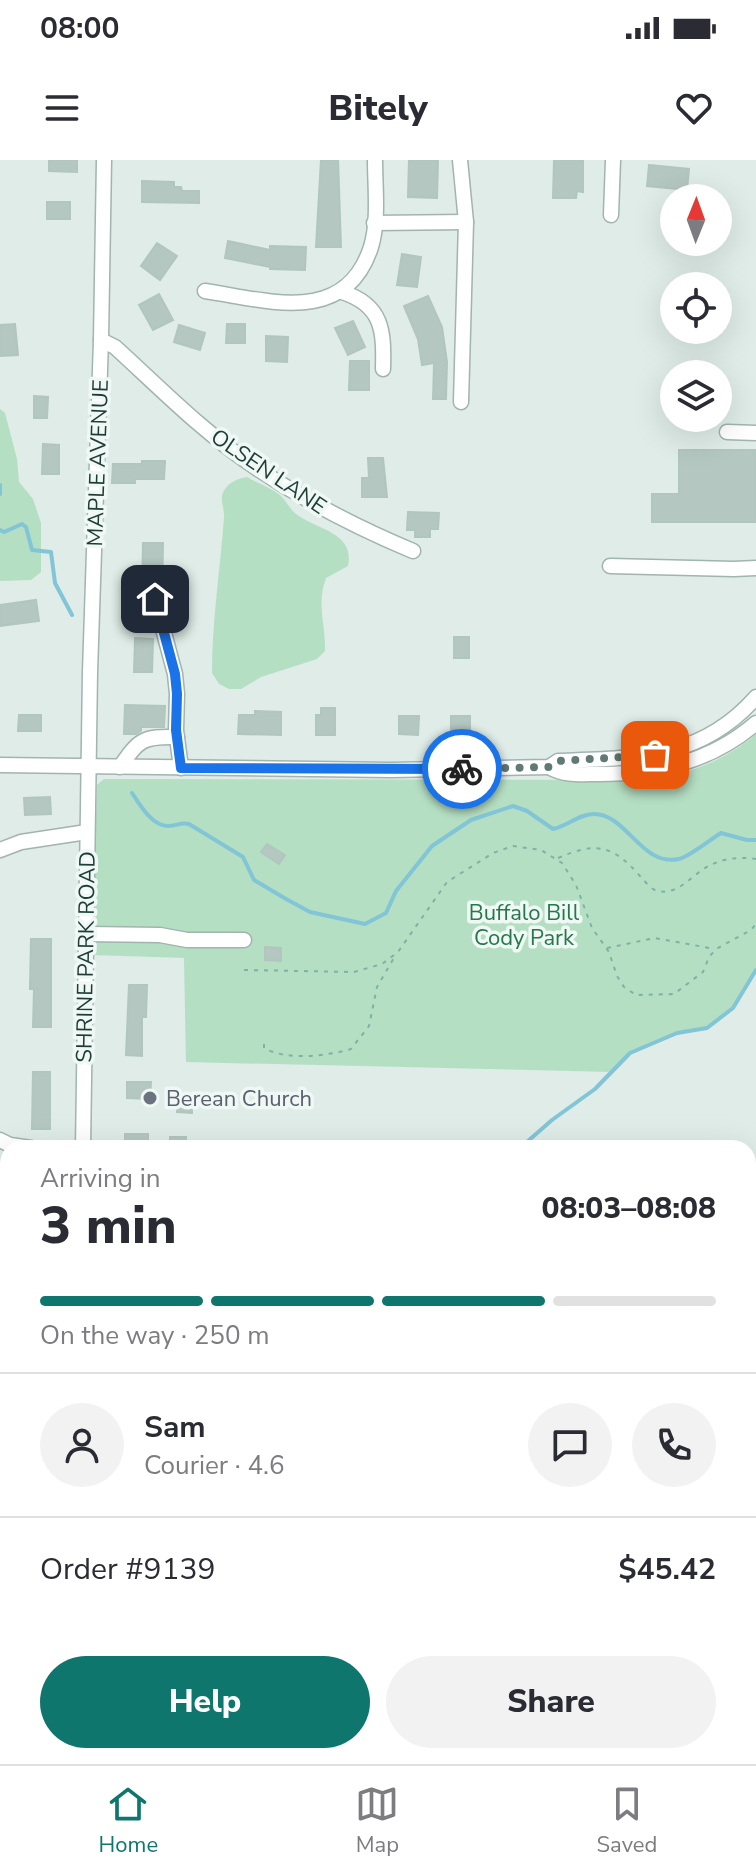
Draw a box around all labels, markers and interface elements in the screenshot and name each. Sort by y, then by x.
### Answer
text: 08:00 [40,8,119,49]
text: Bitely [328,84,428,133]
icon: menu [40,86,84,130]
icon: heart [672,86,716,130]
north arrow [660,184,732,256]
map controls [660,184,732,432]
button: locate [660,272,732,344]
button: layers [660,360,732,432]
street label: MAPLE AVENUE [80,379,116,547]
street label: OLSEN LANE [205,422,332,522]
pin [121,565,189,633]
icon: home [133,577,177,621]
pin [621,721,689,789]
courier [422,729,502,809]
icon: bag [633,733,677,777]
icon: bike [440,747,484,791]
street label: SHRINE PARK ROAD [69,851,103,1063]
park label: Buffalo Bill Cody Park [469,898,580,953]
place label: Berean Church [166,1084,312,1114]
marker: Berean Church [141,1089,159,1107]
text: Arriving in [40,1161,161,1196]
text: 08:03–08:08 [541,1188,716,1229]
text: 3 min [40,1190,177,1261]
text: On the way · 250 m [40,1318,269,1353]
button: person [40,1403,124,1487]
button: chat [528,1403,612,1487]
button: phone [632,1403,716,1487]
text: Sam [144,1407,206,1448]
text: Courier · 4.6 [144,1448,285,1483]
text: Order #9139 [40,1549,215,1590]
text: $45.42 [619,1549,716,1590]
button: Help [40,1656,370,1748]
button: Share [386,1656,716,1748]
tab: Home [99,1782,158,1860]
tab: Map [355,1782,399,1860]
tab: Saved [597,1782,657,1860]

